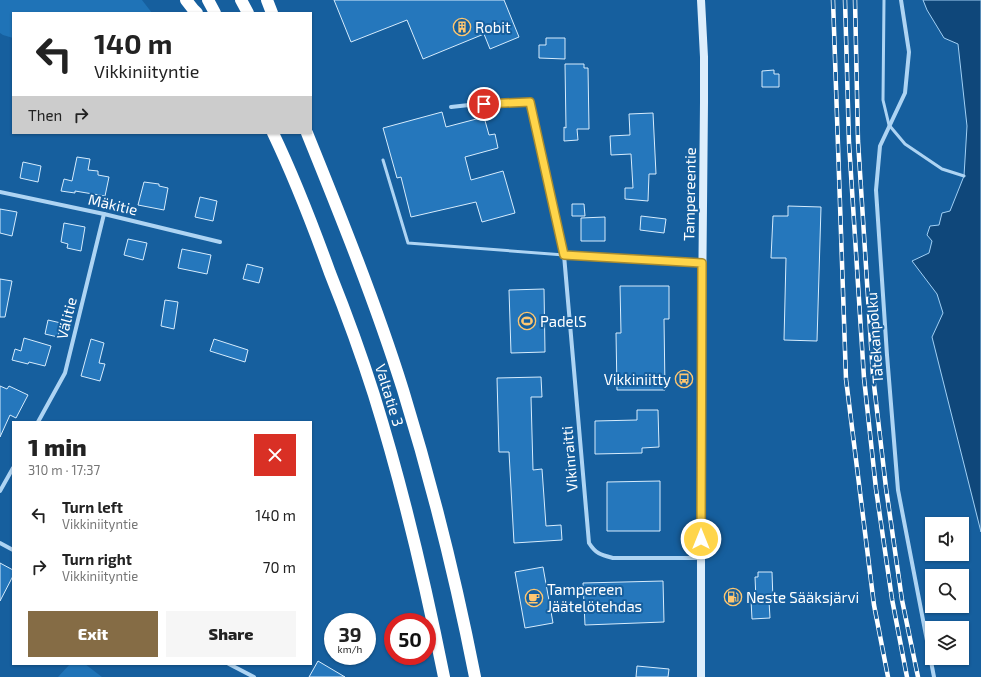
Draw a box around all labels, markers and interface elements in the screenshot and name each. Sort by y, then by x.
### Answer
building icon: Robit [452,17,472,37]
place label: Robit [475,18,511,36]
text: 140 m [94,26,172,60]
icon: left [28,28,80,80]
text: Vikkiniityntie [94,60,199,82]
pin [467,87,501,121]
icon: arrive [473,93,495,115]
icon: right [70,104,92,126]
text: Then [28,106,62,124]
street label: Tampereentie [679,147,699,241]
street label: Mäkitie [86,190,140,218]
street label: Tatekanpolku [862,292,886,384]
street label: Välitie [52,295,80,341]
sports icon: PadelS [517,311,537,331]
place label: PadelS [540,312,587,330]
street label: Valtatie 3 [372,362,408,428]
bus stop icon: Vikkiniitty [674,369,694,389]
place label: Vikkiniitty [604,370,671,388]
street label: Vikinraitti [557,425,581,493]
text: 1 min [28,432,87,461]
button: close [254,434,296,476]
text: 310 m · 17:37 [28,462,100,478]
text: Turn left [62,498,123,516]
icon: left [28,504,50,526]
text: 140 m [255,506,296,524]
text: Vikkiniityntie [62,516,138,532]
map controls [925,517,969,665]
button: sound [925,517,969,561]
position arrow [680,518,722,560]
text: Turn right [62,550,132,568]
icon: right [28,556,50,578]
text: 70 m [263,558,296,576]
text: Vikkiniityntie [62,568,138,584]
button: search [925,569,969,613]
place label: Tampereen Jäätelötehdas [547,580,642,615]
fuel station icon: Neste Sääksjärvi [723,587,743,607]
cafe icon: Tampereen Jäätelötehdas [524,588,544,608]
place label: Neste Sääksjärvi [746,588,859,607]
button: Exit [28,611,158,657]
button: Share [166,611,296,657]
speed limit sign: 50 [384,613,436,665]
button: layers [925,621,969,665]
text: 39 [338,622,362,646]
text: km/h [338,643,362,655]

